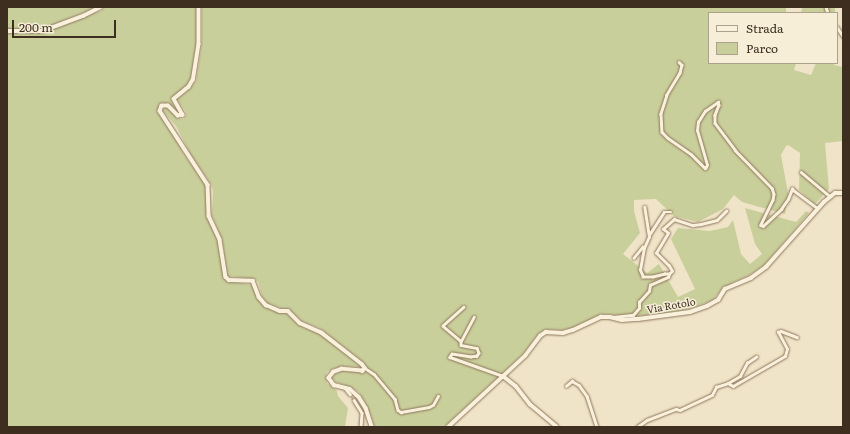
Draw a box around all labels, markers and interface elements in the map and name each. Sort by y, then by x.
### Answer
scale bar [14,12,118,38]
legend [708,12,838,64]
text: 200 m [19,18,53,36]
text: Strada [746,19,784,37]
text: Parco [746,39,778,57]
street label: Via Rotolo [646,295,696,315]

